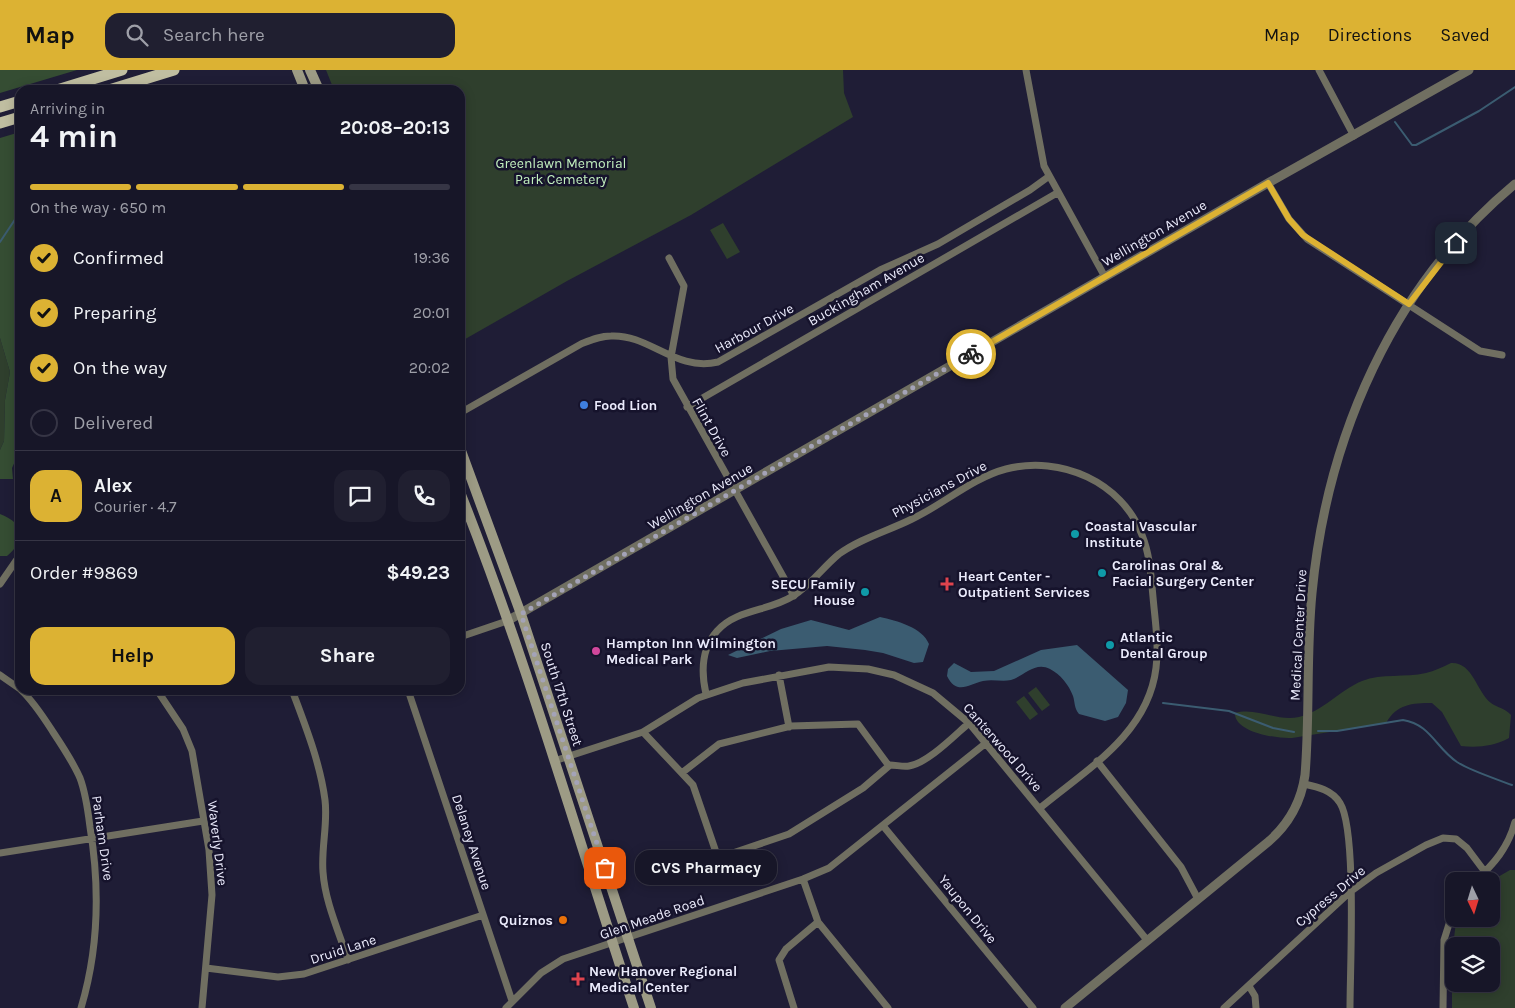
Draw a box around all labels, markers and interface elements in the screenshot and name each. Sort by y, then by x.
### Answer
search box [105,13,455,58]
text: Map [25,21,75,49]
icon: search [123,21,151,49]
text: Search here [163,24,265,46]
text: Map [1264,24,1300,46]
text: Directions [1328,24,1412,46]
text: Saved [1440,24,1490,46]
text: Arriving in [30,99,105,118]
text: 20:08–20:13 [340,117,450,139]
text: 4 min [30,118,118,155]
park label: Greenlawn Memorial Park Cemetery [495,155,627,188]
street label: Wellington Avenue [1099,196,1210,270]
text: On the way · 650 m [30,198,166,217]
pin [1435,222,1477,264]
icon: home [1442,229,1470,257]
icon: check [30,244,58,272]
text: Confirmed [73,247,164,269]
text: 19:36 [413,248,450,267]
street label: Buckingham Avenue [805,249,927,330]
icon: check [30,299,58,327]
street label: Harbour Drive [712,300,797,357]
text: Preparing [73,302,156,324]
text: 20:01 [413,303,450,322]
courier [946,329,996,379]
icon: bike [957,340,985,368]
icon: check [30,354,58,382]
text: On the way [73,357,167,379]
text: 20:02 [409,358,450,377]
street label: Flint Drive [688,395,735,460]
place label: Food Lion [594,397,657,414]
marker: Food Lion [578,399,590,411]
text: Delivered [73,412,153,434]
street label: Physicians Drive [889,457,990,522]
street label: Wellington Avenue [645,459,756,533]
button: chat [334,470,386,522]
button: phone [398,470,450,522]
text: Alex [94,475,132,497]
text: A [50,485,62,507]
text: Courier · 4.7 [94,497,177,516]
place label: Coastal Vascular Institute [1085,518,1197,551]
marker: Coastal Vascular Institute [1069,528,1081,540]
place label: Carolinas Oral & Facial Surgery Center [1112,557,1254,590]
text: Order #9869 [30,562,138,584]
text: $49.23 [387,562,450,584]
marker: Carolinas Oral & Facial Surgery Center [1096,567,1108,579]
place label: Heart Center - Outpatient Services [958,568,1090,601]
street label: Medical Center Drive [1287,569,1310,701]
place label: SECU Family House [771,576,855,609]
marker: Heart Center - Outpatient Services [940,577,954,591]
marker: SECU Family House [859,586,871,598]
button: Help [30,627,235,685]
button: Share [245,627,450,685]
place label: Atlantic Dental Group [1120,629,1208,662]
place label: Hampton Inn Wilmington Medical Park [606,635,776,668]
marker: Atlantic Dental Group [1104,639,1116,651]
street label: South 17th Street [537,640,586,748]
marker: Hampton Inn Wilmington Medical Park [590,645,602,657]
street label: Canterwood Drive [959,699,1046,795]
street label: Delaney Avenue [448,792,495,892]
street label: Parham Drive [88,794,117,882]
street label: Waverly Drive [204,800,231,887]
pin [584,847,626,889]
callout: CVS Pharmacy [635,850,778,886]
icon: bag [591,854,619,882]
text: CVS Pharmacy [651,858,761,877]
street label: Cypress Drive [1292,862,1369,931]
street label: Yaupon Drive [935,872,1000,947]
north arrow [1445,872,1500,928]
map controls [1445,872,1500,992]
street label: Glen Meade Road [598,892,707,943]
place label: Quiznos [499,912,553,929]
marker: Quiznos [557,914,569,926]
street label: Druid Lane [308,931,378,968]
button: layers [1445,937,1500,992]
place label: New Hanover Regional Medical Center [589,963,737,996]
marker: New Hanover Regional Medical Center [571,972,585,986]

